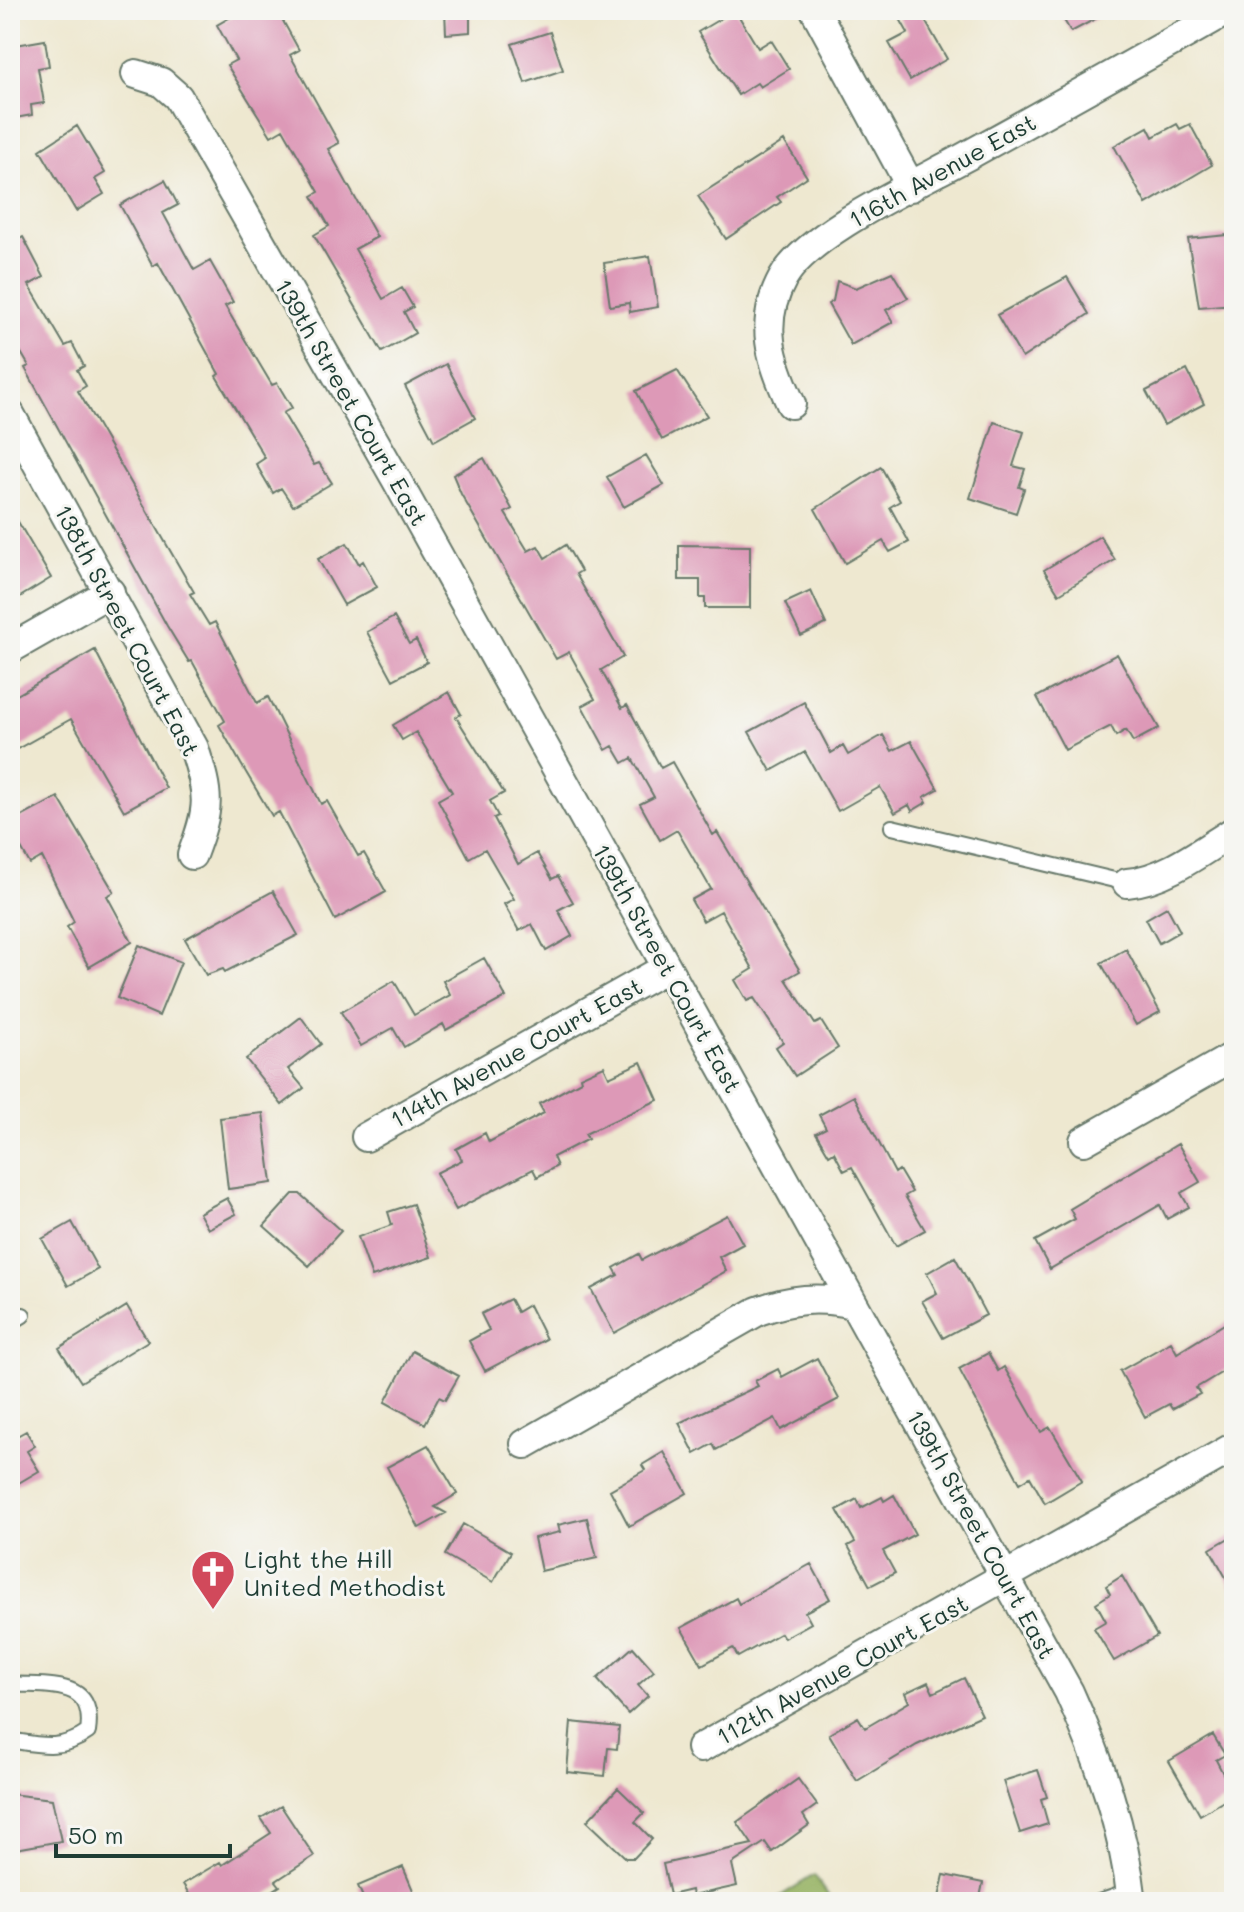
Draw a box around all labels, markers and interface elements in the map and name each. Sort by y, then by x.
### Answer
street label: 116th Avenue East [843,106,1041,234]
street label: 139th Street Court East [268,273,436,531]
street label: 138th Street Court East [48,499,208,761]
street label: 139th Street Court East [586,838,750,1098]
street label: 114th Avenue Court East [384,970,648,1134]
street label: 139th Street Court East [900,1404,1064,1664]
place label: Light the Hill United Methodist [244,1543,446,1602]
church icon: Light the Hill United Methodist [189,1548,237,1611]
street label: 112th Avenue Court East [711,1587,973,1751]
scale bar [56,1808,230,1858]
text: 50 m [68,1819,124,1850]

